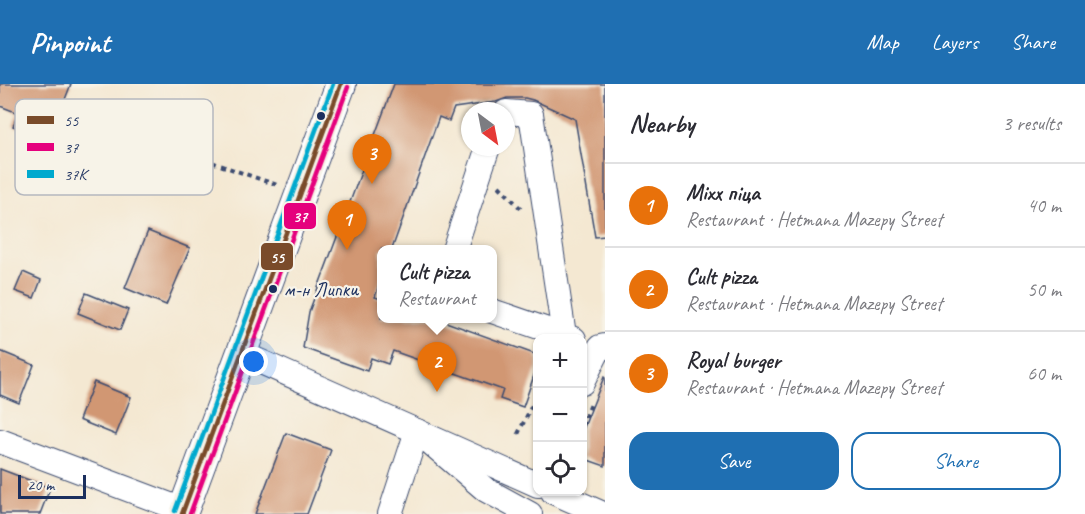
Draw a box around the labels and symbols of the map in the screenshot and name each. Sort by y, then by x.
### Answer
legend [15,99,213,195]
north arrow [461,102,515,156]
unlabelled marker [315,110,327,122]
text: 55 [64,111,79,131]
pin: 3 [352,135,392,184]
text: 37 [64,138,79,158]
text: 37К [64,165,89,185]
pin: 1 [328,200,366,250]
line badge: 37 [283,202,317,230]
text: 37 [293,207,309,227]
line badge: 55 [260,242,294,271]
text: 55 [270,248,286,268]
place label: м-н Липки [284,277,359,302]
marker: м-н Липки [267,283,279,295]
pin: 2 [418,342,456,392]
your location [239,347,268,376]
scale bar [18,472,86,500]

